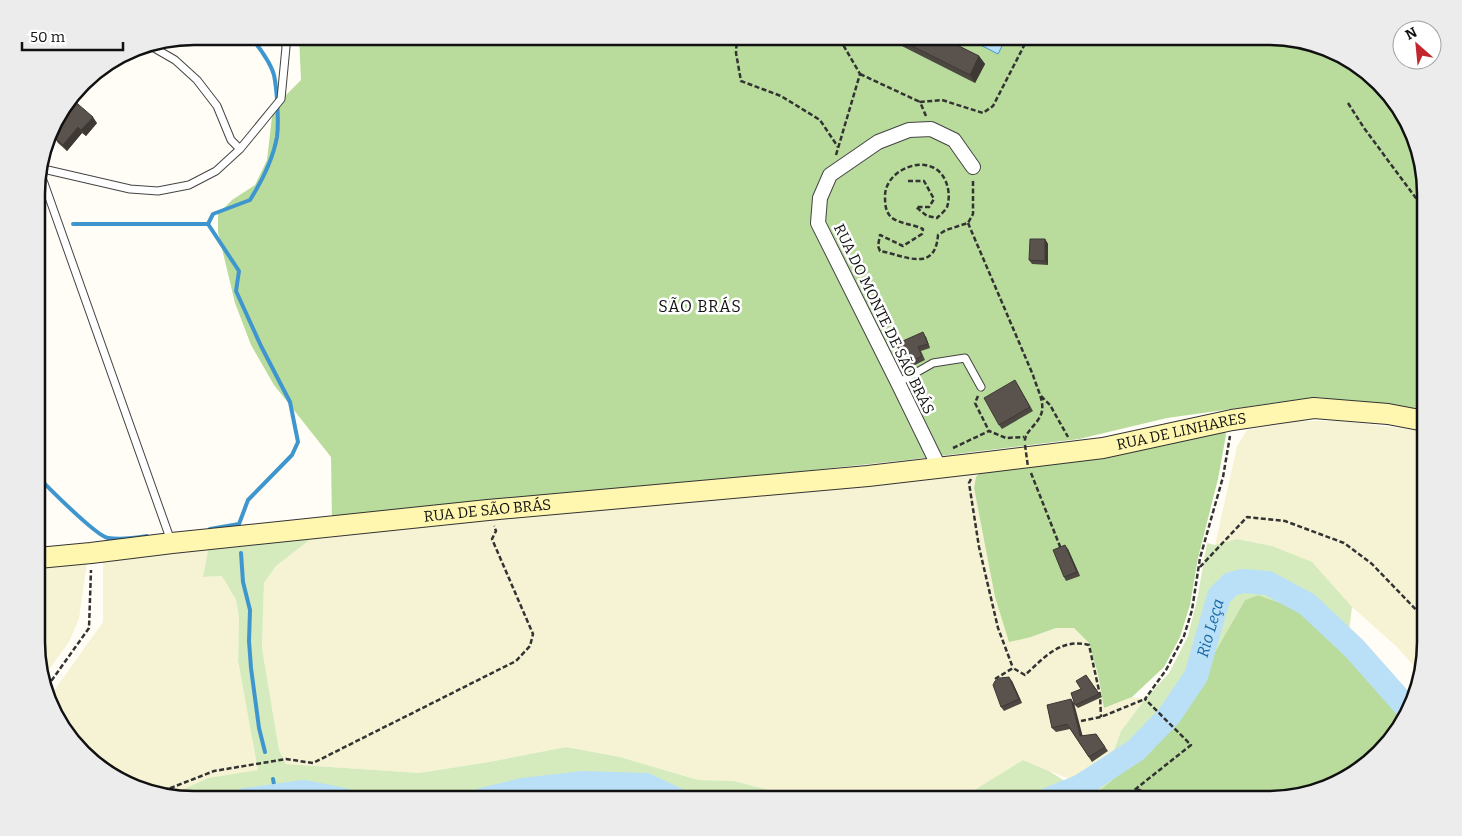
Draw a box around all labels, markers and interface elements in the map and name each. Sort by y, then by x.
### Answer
scale bar [22,20,124,52]
north arrow [1392,20,1442,70]
text: N [1403,24,1420,44]
text: 50 m [30,28,66,46]
street label: RUA DO MONTE DE SÃO BRÁS [830,221,938,417]
district label: SÃO BRÁS [658,296,742,316]
street label: RUA DE LINHARES [1115,409,1247,454]
street label: RUA DE SÃO BRÁS [423,495,552,526]
water label: Rio Leça [1192,597,1227,659]

